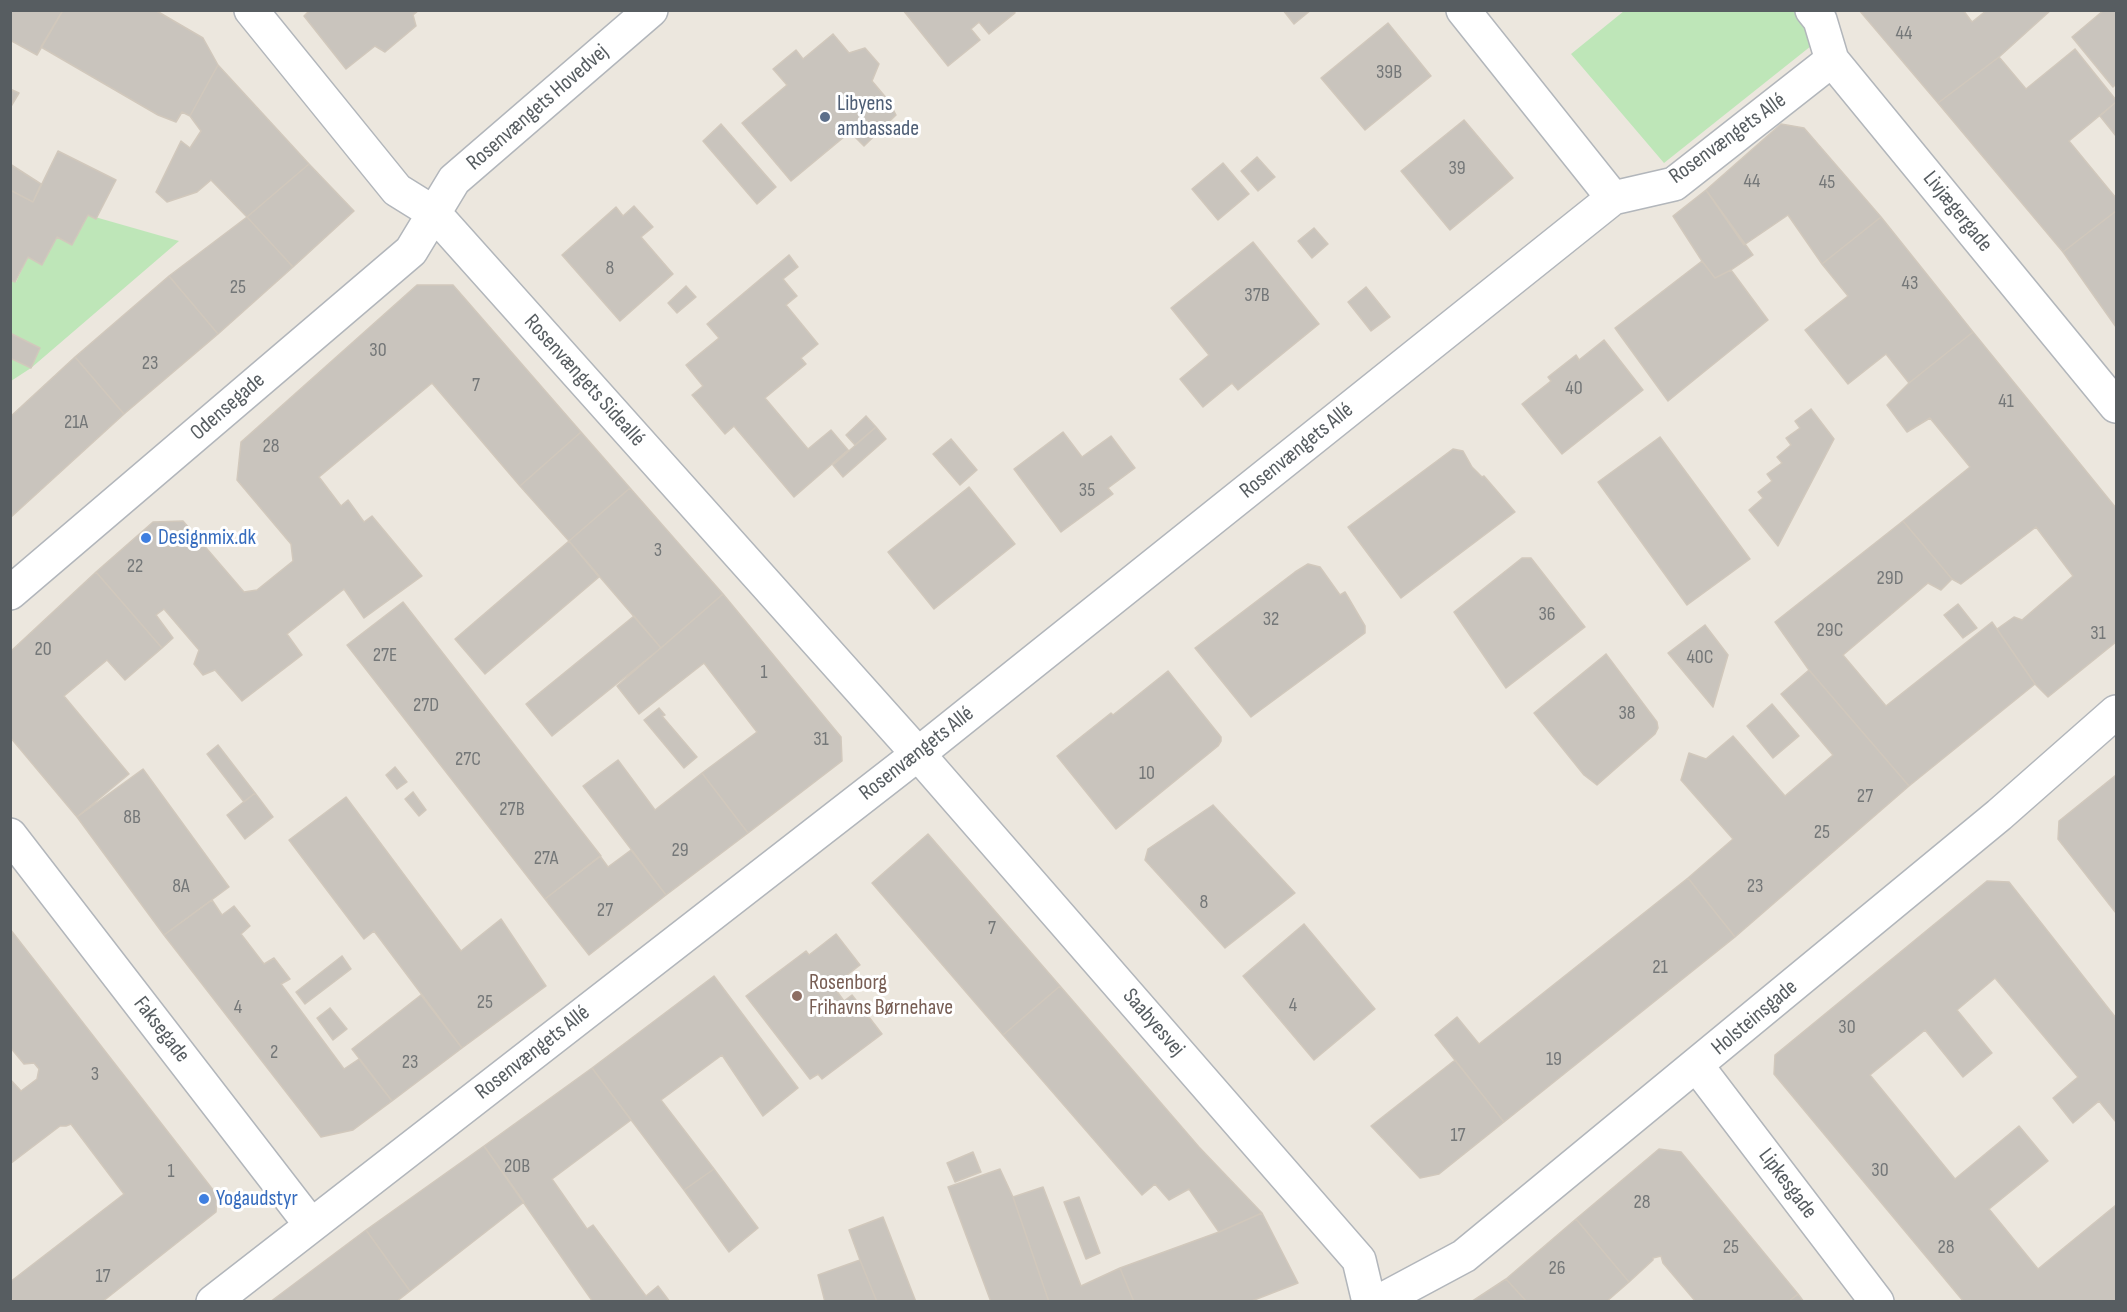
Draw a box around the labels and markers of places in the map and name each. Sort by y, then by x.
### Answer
place label: Libyens ambassade [837,91,919,142]
marker: Libyens ambassade [818,110,832,124]
place label: Designmix.dk [158,525,256,551]
marker: Designmix.dk [139,531,153,545]
place label: Rosenborg Frihavns Børnehave [809,970,953,1022]
marker: Rosenborg Frihavns Børnehave [790,989,804,1003]
place label: Yogaudstyr [216,1186,298,1212]
marker: Yogaudstyr [197,1192,211,1206]

